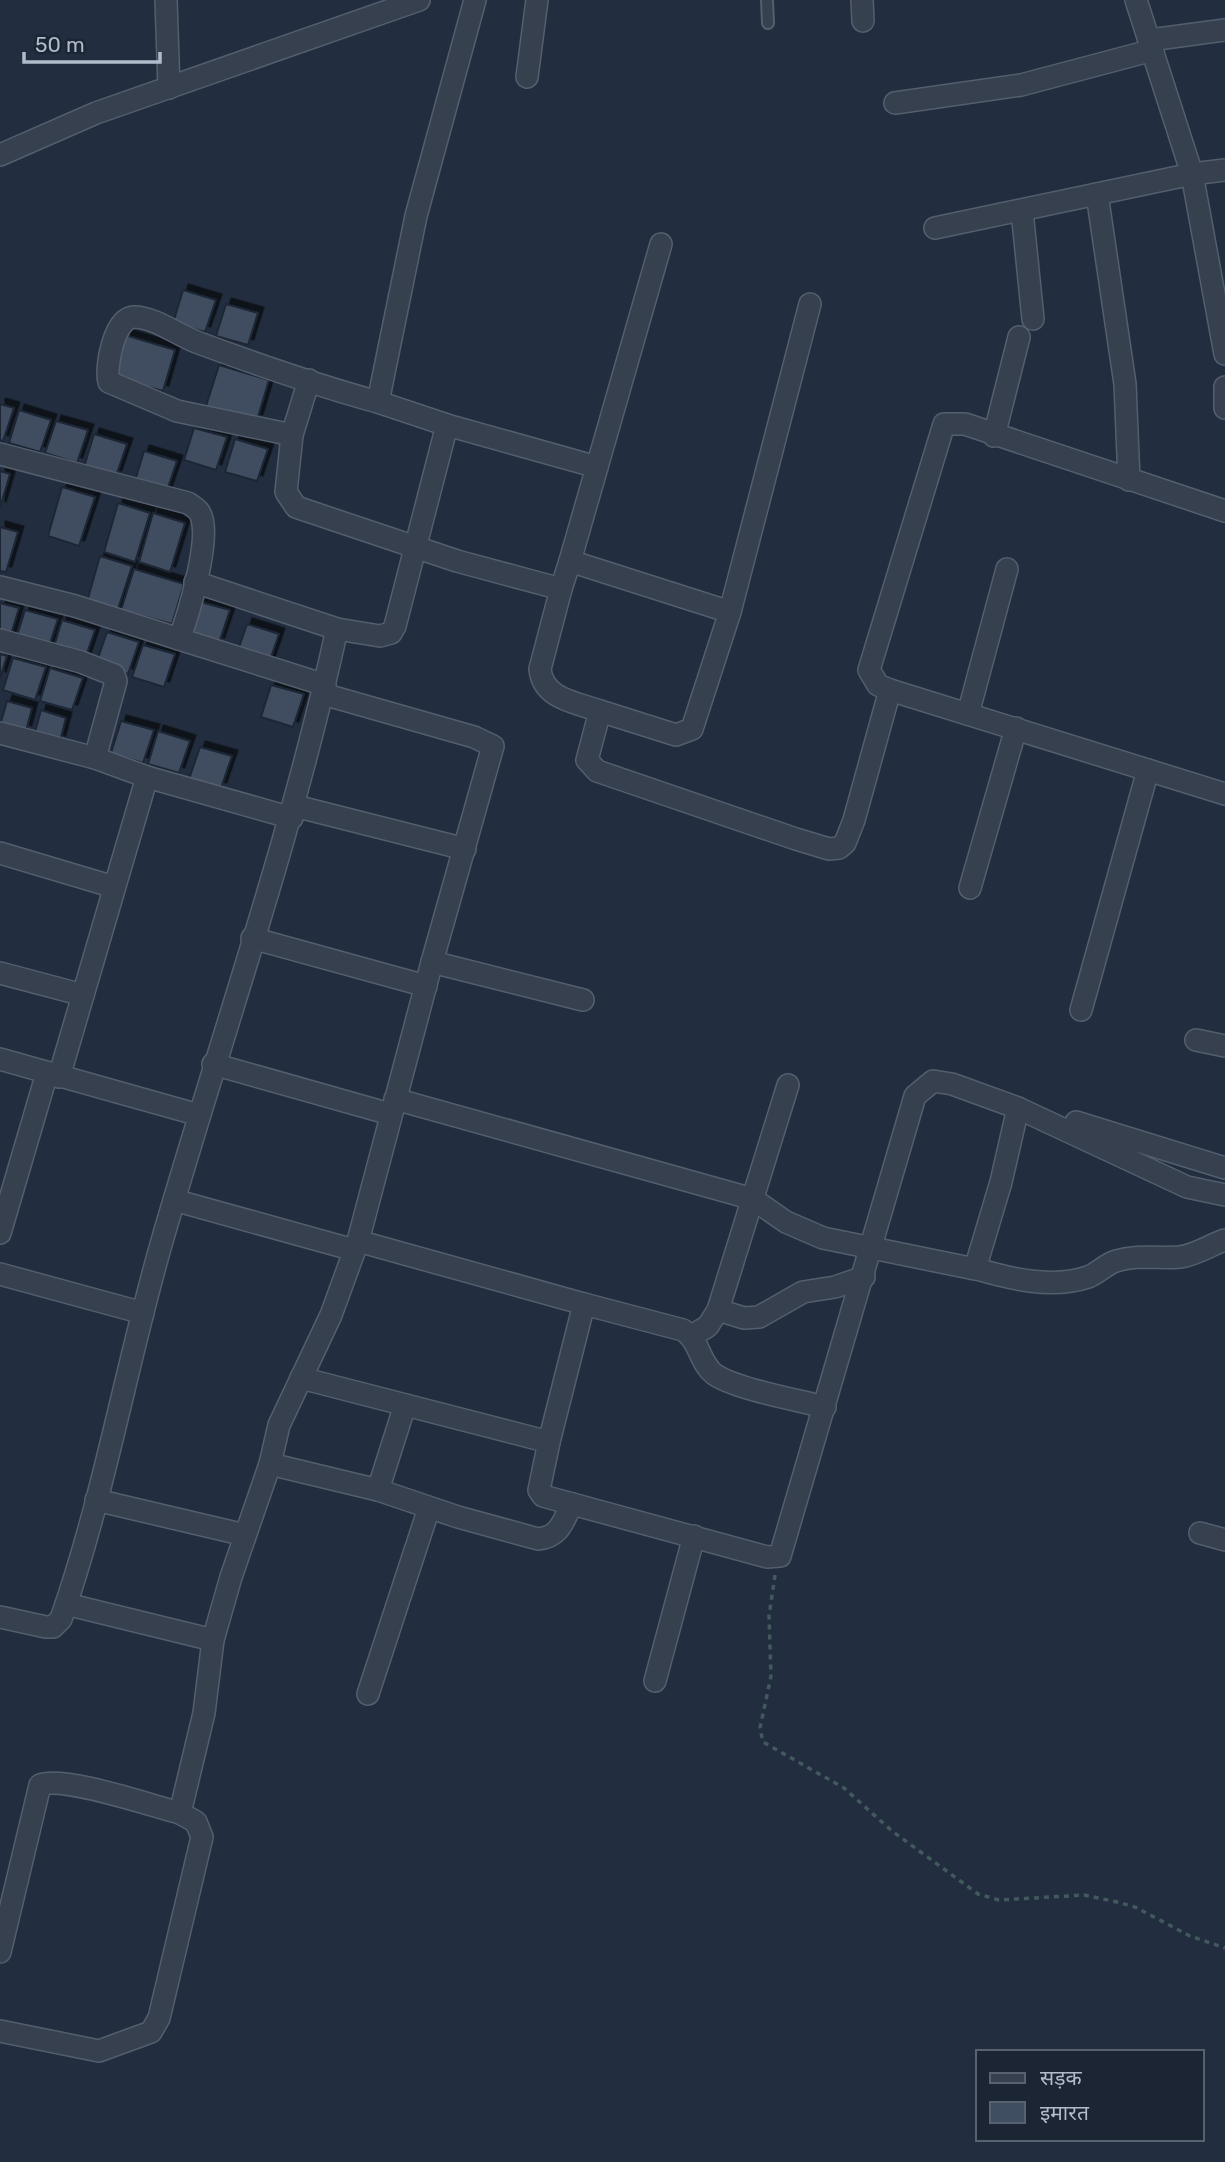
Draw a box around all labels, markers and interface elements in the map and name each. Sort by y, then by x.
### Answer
scale bar [24,21,161,65]
text: 50 m [35,32,85,57]
legend [976,2050,1204,2141]
text: सड़क [1040,2065,1082,2090]
text: इमारत [1040,2100,1090,2125]

